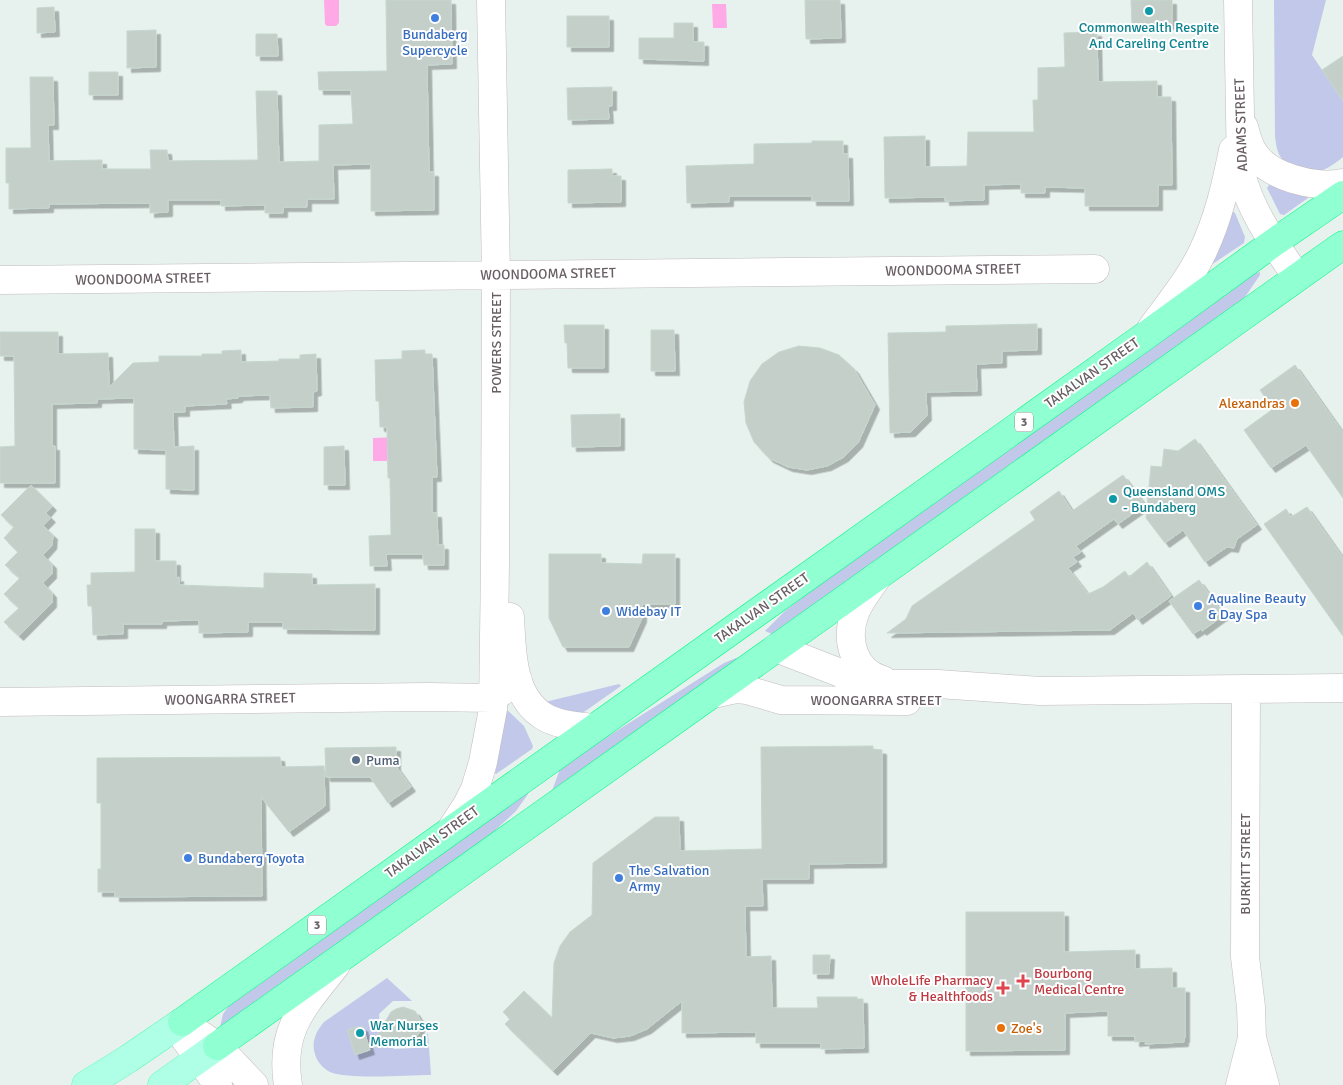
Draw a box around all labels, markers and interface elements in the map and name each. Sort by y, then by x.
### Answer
marker: Commonwealth Respite And Careling Centre [1143,5,1155,17]
marker: Bundaberg Supercycle [429,12,441,24]
place label: Commonwealth Respite And Careling Centre [1079,19,1219,52]
place label: Bundaberg Supercycle [402,26,468,59]
street label: ADAMS STREET [1231,78,1251,172]
street label: WOONDOOMA STREET [885,260,1021,280]
street label: WOONDOOMA STREET [480,264,616,284]
street label: WOONDOOMA STREET [75,269,211,289]
street label: POWERS STREET [488,292,505,394]
street label: TAKALVAN STREET [1041,334,1143,412]
place label: Alexandras [1219,395,1285,412]
marker: Alexandras [1289,397,1301,409]
road number: 3 [1015,412,1033,432]
place label: Queensland OMS - Bundaberg [1123,483,1225,516]
marker: Queensland OMS - Bundaberg [1107,493,1119,505]
street label: TAKALVAN STREET [711,569,813,647]
place label: Aqualine Beauty & Day Spa [1208,590,1306,623]
marker: Aqualine Beauty & Day Spa [1192,600,1204,612]
place label: Widebay IT [616,603,681,620]
marker: Widebay IT [600,605,612,617]
street label: WOONGARRA STREET [164,689,296,709]
street label: WOONGARRA STREET [810,692,942,709]
place label: Puma [366,752,400,769]
marker: Puma [350,754,362,766]
street label: TAKALVAN STREET [382,802,482,882]
street label: BURKITT STREET [1237,813,1254,915]
place label: Bundaberg Toyota [198,850,304,867]
marker: Bundaberg Toyota [182,852,194,864]
place label: The Salvation Army [629,862,709,895]
marker: The Salvation Army [613,872,625,884]
road number: 3 [308,916,326,934]
place label: Bourbong Medical Centre [1034,965,1124,998]
place label: WholeLife Pharmacy & Healthfoods [871,972,993,1005]
marker: Bourbong Medical Centre [1016,974,1030,988]
marker: WholeLife Pharmacy & Healthfoods [997,982,1009,994]
place label: War Nurses Memorial [370,1017,438,1050]
place label: Zoe's [1011,1020,1042,1037]
marker: Zoe's [995,1022,1007,1034]
marker: War Nurses Memorial [354,1027,366,1039]

